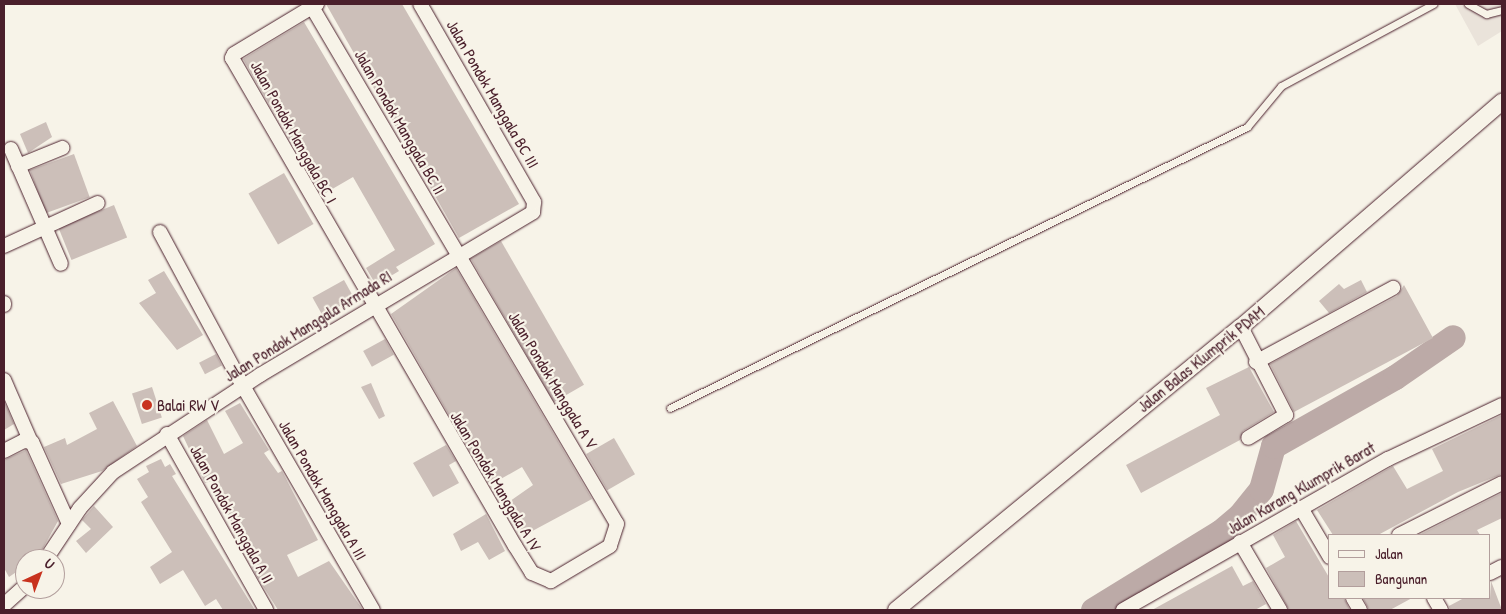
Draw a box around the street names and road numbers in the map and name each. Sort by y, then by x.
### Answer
street label: Jalan Pondok Manggala BC III [443,17,543,171]
street label: Jalan Pondok Manggala BC II [351,46,449,198]
street label: Jalan Pondok Manggala BC I [247,57,341,207]
street label: Jalan Pondok Manggala Armada RI [221,266,395,386]
street label: Jalan Balas Klumprik PDAM [1134,302,1268,416]
street label: Jalan Pondok Manggala A V [505,308,601,452]
street label: Jalan Pondok Manggala A IV [447,407,545,555]
street label: Jalan Pondok Manggala A III [275,417,371,563]
street label: Jalan Karang Klumprik Barat [1224,438,1378,538]
street label: Jalan Pondok Manggala A II [186,442,278,586]

